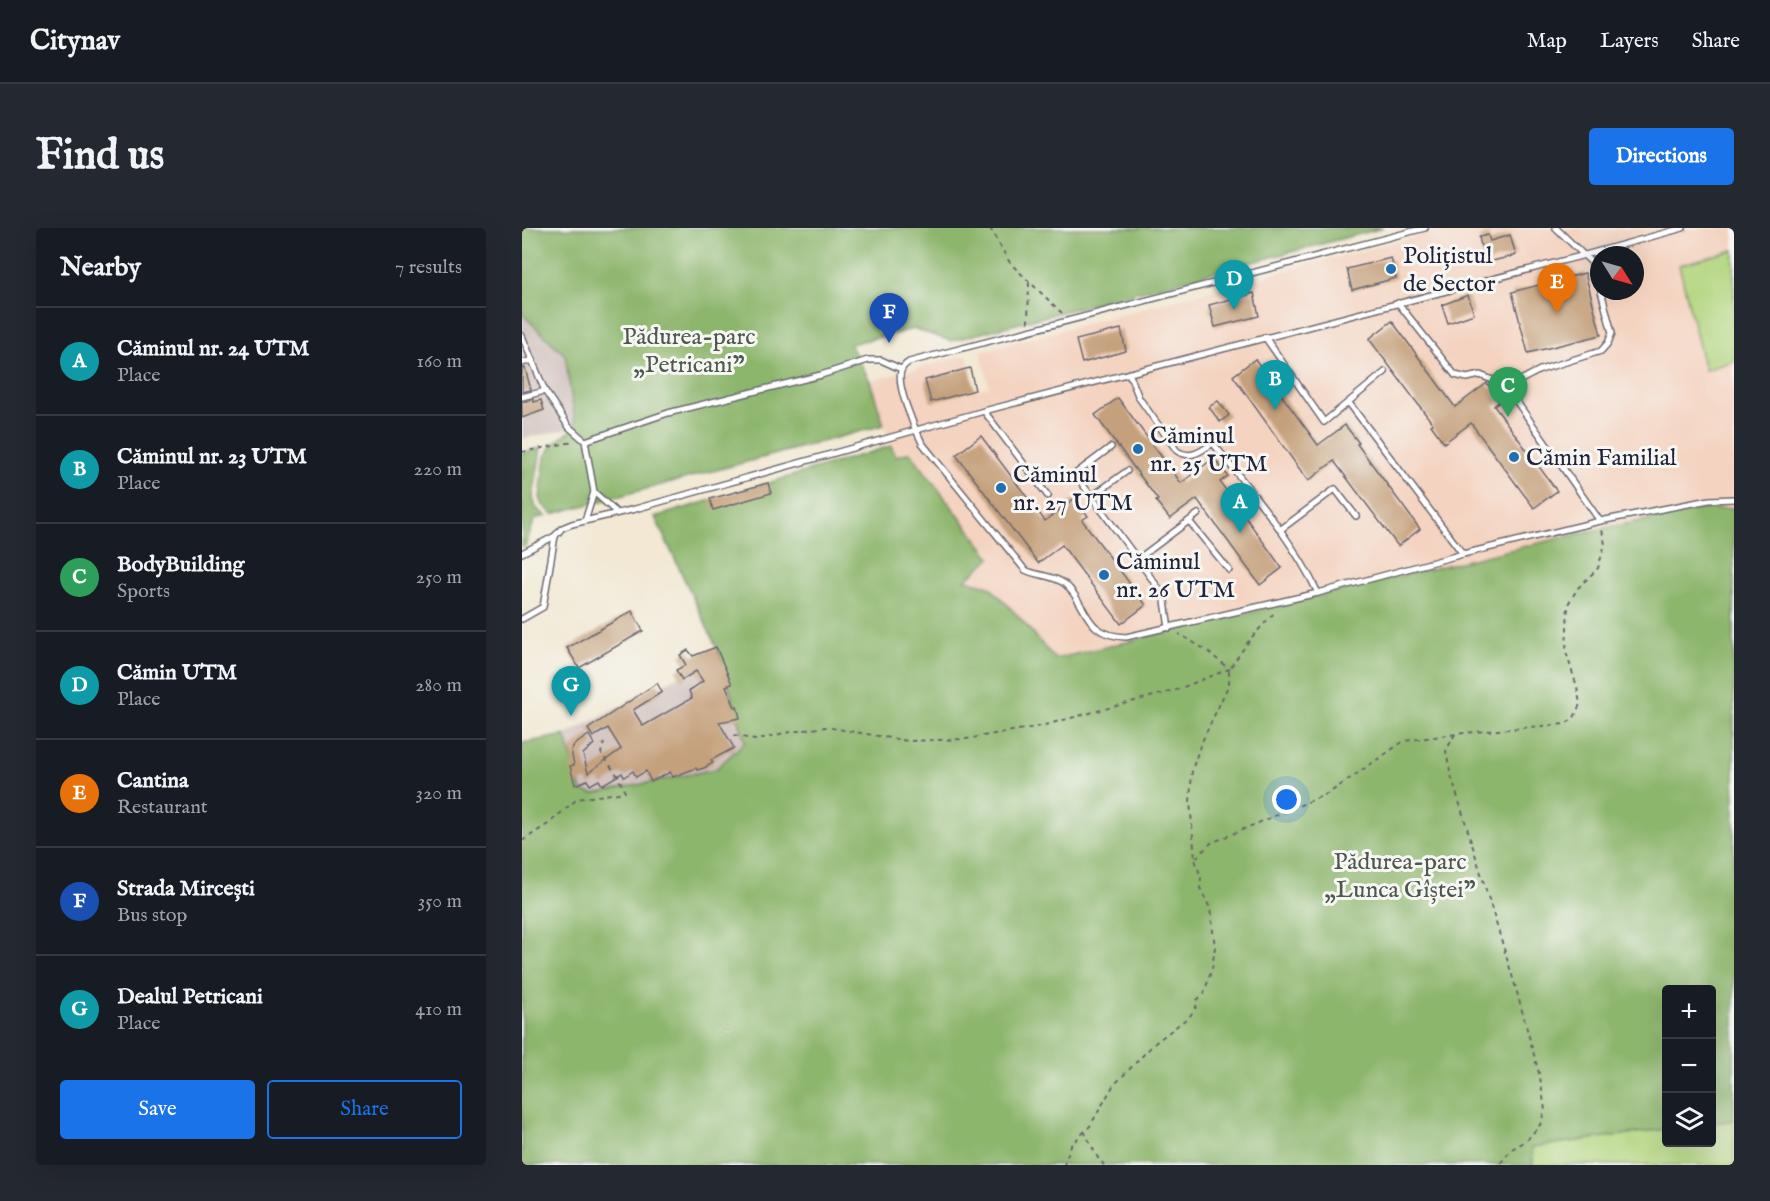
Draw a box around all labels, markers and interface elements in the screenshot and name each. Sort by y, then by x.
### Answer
text: Citynav [30,24,120,59]
text: Map [1527,28,1567,55]
text: Layers [1600,28,1659,55]
text: Share [1692,28,1740,55]
button: Directions [1589,128,1734,185]
text: Find us [36,130,164,183]
place label: Polițistul de Sector [1403,241,1496,300]
north arrow [1590,246,1644,300]
text: Nearby [60,251,141,284]
text: 7 results [395,255,462,280]
pin: D [1214,260,1254,310]
marker: Polițistul de Sector [1384,262,1398,276]
pin: E [1538,264,1576,313]
pin: F [870,294,908,343]
park label: Pădurea-parc „Petricani” [622,322,756,381]
text: Căminul nr. 24 UTM [117,335,310,363]
text: A [73,349,86,374]
text: 160 m [416,349,462,374]
pin: B [1256,360,1294,410]
text: Place [117,363,160,388]
pin: C [1488,368,1528,417]
place label: Căminul nr. 25 UTM [1150,421,1267,480]
marker: Căminul nr. 25 UTM [1131,442,1145,456]
text: Căminul nr. 23 UTM [117,443,307,471]
place label: Cămin Familial [1526,443,1677,474]
marker: Cămin Familial [1507,450,1521,464]
text: B [73,457,86,482]
text: 220 m [414,457,462,482]
place label: Căminul nr. 27 UTM [1013,460,1133,519]
text: Place [117,471,160,496]
marker: Căminul nr. 27 UTM [994,481,1008,495]
pin: A [1220,484,1260,533]
place label: Căminul nr. 26 UTM [1116,547,1235,606]
text: BodyBuilding [117,551,244,579]
text: C [72,565,87,590]
text: 250 m [416,565,462,590]
marker: Căminul nr. 26 UTM [1097,568,1111,582]
text: Sports [117,579,170,604]
text: Cămin UTM [117,659,237,687]
pin: G [551,666,590,716]
text: D [71,673,88,698]
text: 280 m [415,673,462,698]
text: Place [117,687,160,712]
text: Cantina [117,767,189,795]
text: E [73,781,86,806]
text: 320 m [416,781,462,806]
your location [1272,785,1301,814]
text: Restaurant [117,795,208,820]
park label: Pădurea-parc „Lunca Gîștei” [1324,847,1476,906]
text: Strada Mircești [117,875,255,903]
text: F [73,889,86,914]
text: 350 m [418,889,462,914]
text: Bus stop [117,903,187,928]
text: Dealul Petricani [117,983,263,1011]
map controls [1662,985,1716,1147]
button: + [1662,985,1716,1039]
text: G [72,997,87,1022]
text: 410 m [415,997,462,1022]
text: Place [117,1011,160,1036]
button: − [1662,1039,1716,1093]
button: Save [60,1080,255,1139]
button: Share [267,1080,462,1139]
button: layers [1662,1093,1716,1147]

